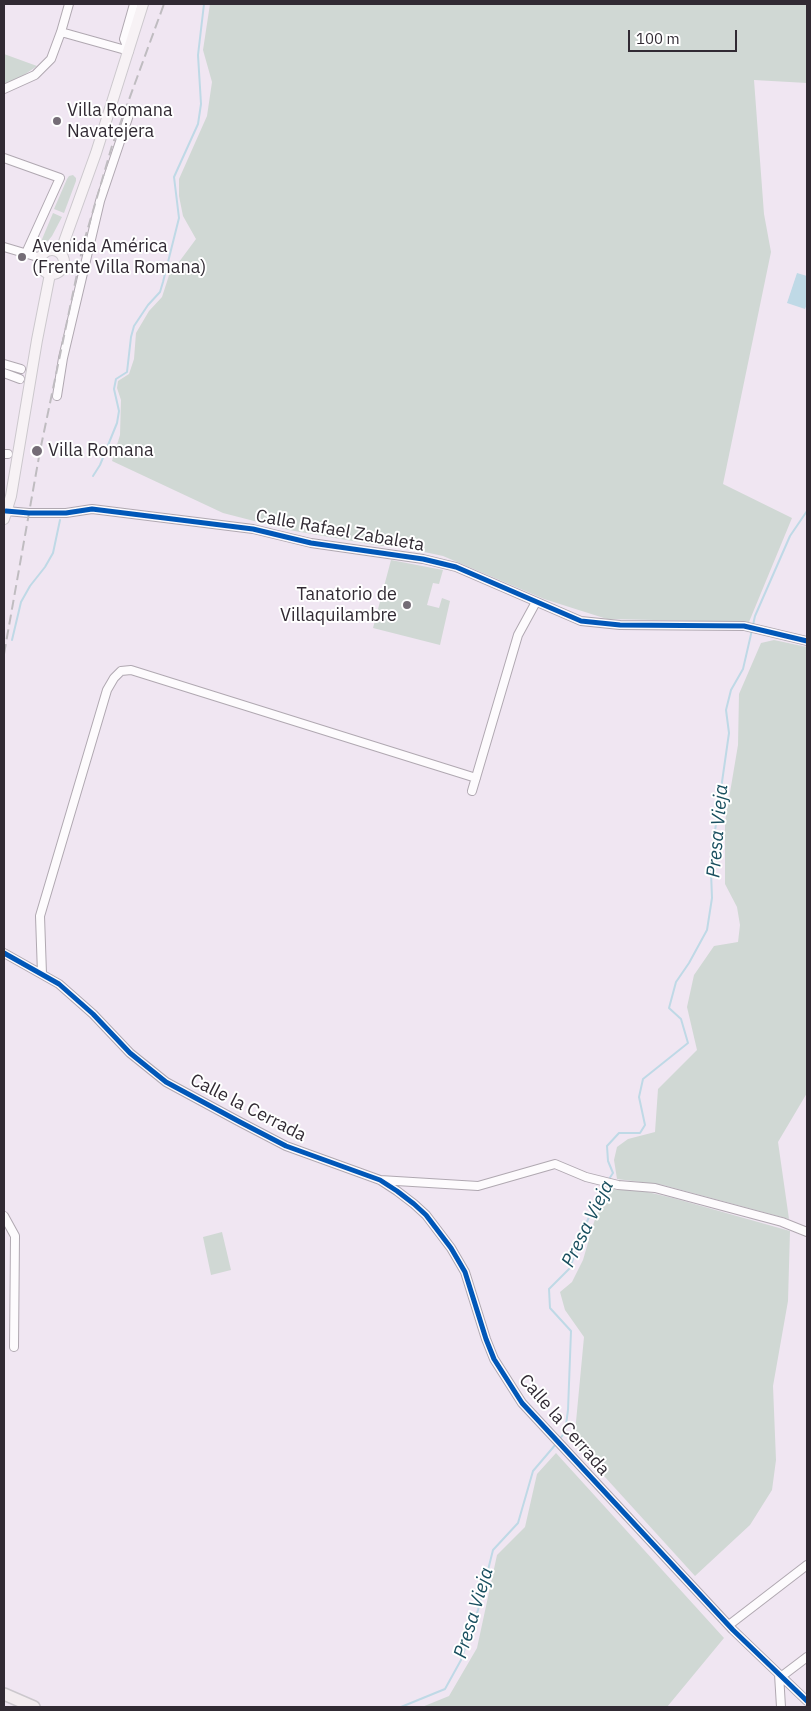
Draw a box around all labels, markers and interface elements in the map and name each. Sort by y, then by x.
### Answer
scale bar [631,20,740,52]
text: 100 m [636,29,680,48]
place label: Villa Romana Navatejera [67,100,173,142]
marker: Villa Romana Navatejera [51,115,63,127]
place label: Avenida América (Frente Villa Romana) [32,236,206,278]
marker: Avenida América (Frente Villa Romana) [16,251,28,263]
place label: Villa Romana [48,440,154,462]
marker: Villa Romana [30,444,44,458]
street label: Calle Rafael Zabaleta [254,506,426,556]
place label: Tanatorio de Villaquilambre [280,584,397,626]
marker: Tanatorio de Villaquilambre [401,599,413,611]
water label: Presa Vieja [703,783,733,879]
street label: Calle la Cerrada [186,1069,310,1147]
water label: Presa Vieja [557,1177,619,1271]
street label: Calle la Cerrada [514,1370,614,1480]
water label: Presa Vieja [449,1565,499,1661]

